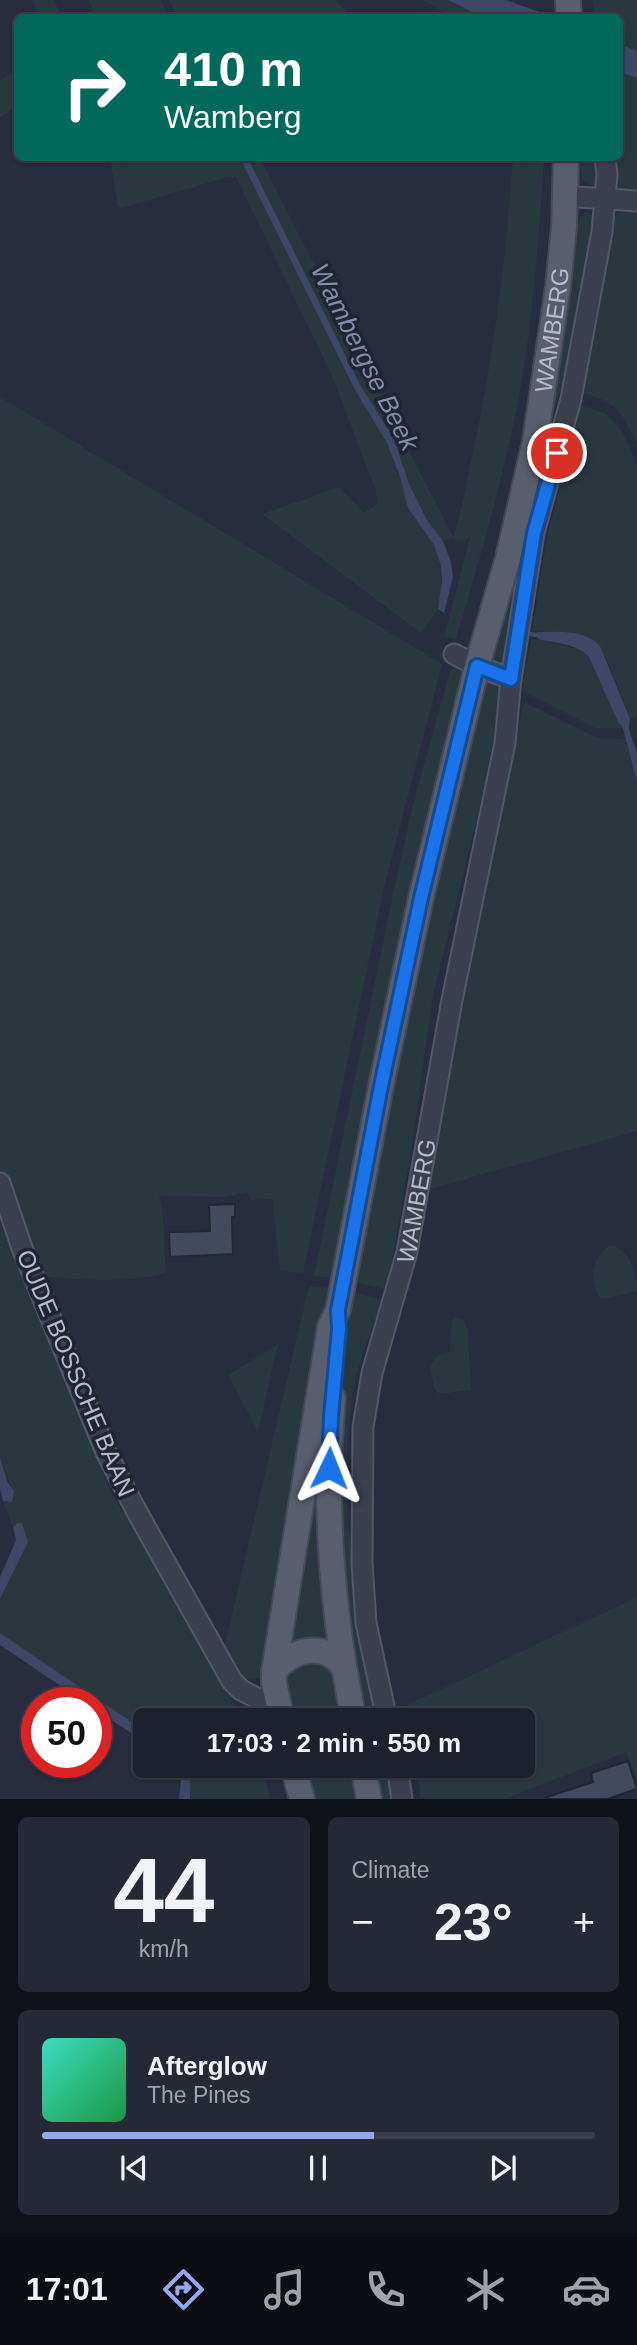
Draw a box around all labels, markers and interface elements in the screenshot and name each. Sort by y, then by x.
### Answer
icon: right [49,42,140,133]
text: 410 m [164,42,303,96]
text: Wamberg [164,99,302,135]
water label: Wambergse Beek [305,258,426,457]
street label: WAMBERG [529,266,573,394]
pin [527,423,587,483]
icon: arrive [538,434,576,472]
street label: WAMBERG [391,1137,440,1266]
street label: OUDE BOSSCHE BAAN [12,1246,140,1500]
position arrow [292,1431,366,1505]
speed limit sign: 50 [21,1687,112,1778]
text: 17:03 · 2 min · 550 m [207,1728,461,1758]
text: 44 [113,1840,214,1941]
text: Climate [352,1857,429,1883]
text: 23° [434,1893,513,1951]
text: − [352,1901,374,1943]
text: + [573,1901,595,1943]
text: km/h [139,1936,189,1962]
text: Afterglow [147,2051,267,2081]
text: The Pines [147,2082,251,2108]
icon: previous [115,2149,153,2187]
icon: pause [299,2149,337,2187]
icon: next [484,2149,522,2187]
icon: directions [159,2265,208,2314]
icon: music [260,2265,309,2314]
icon: phone [361,2265,410,2314]
icon: climate [461,2265,510,2314]
icon: car [562,2265,611,2314]
text: 17:01 [26,2271,108,2307]

